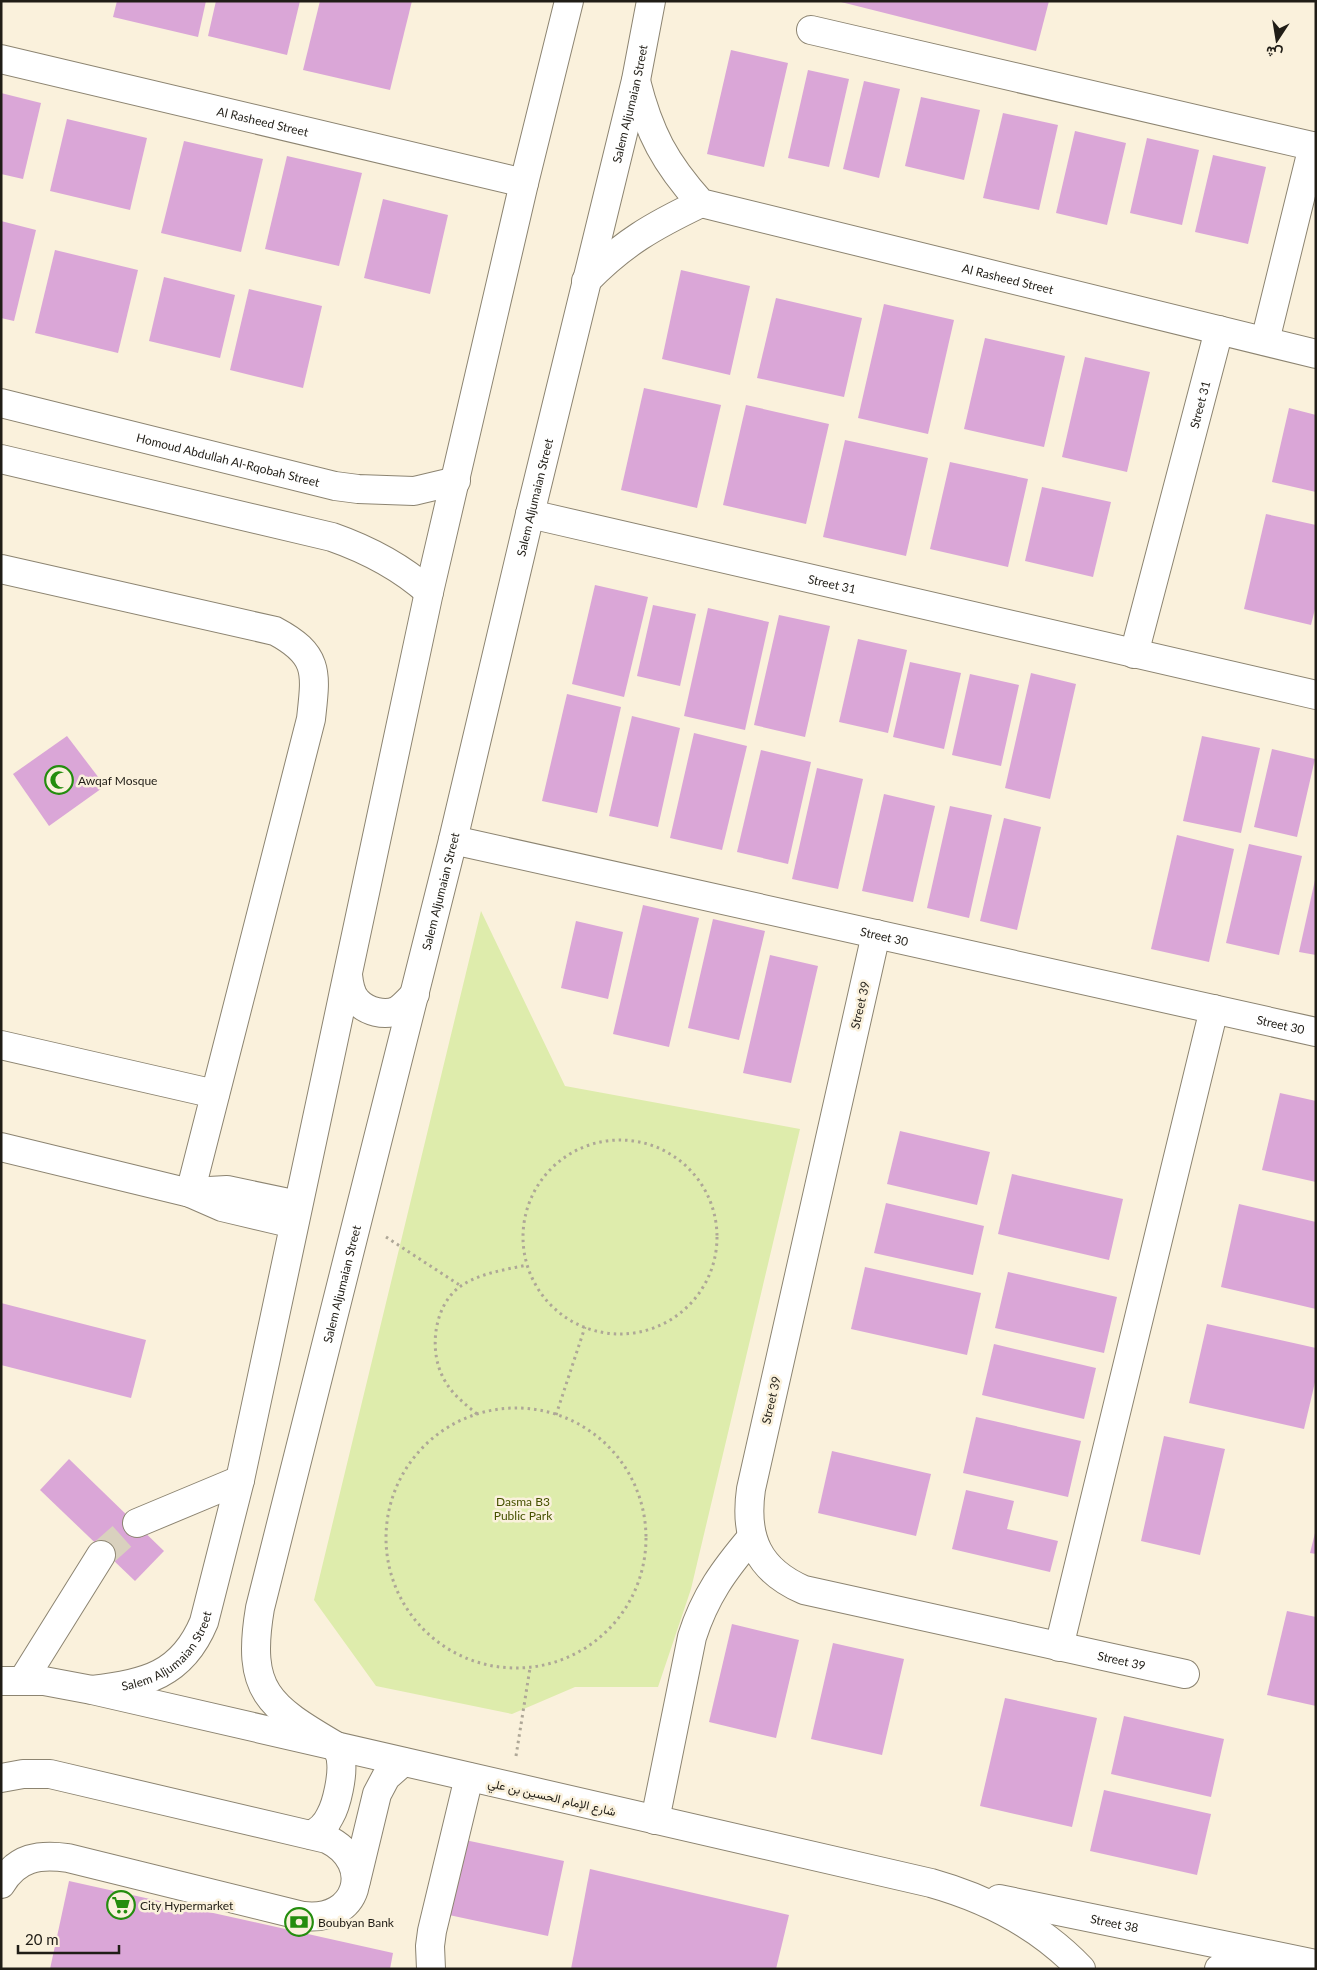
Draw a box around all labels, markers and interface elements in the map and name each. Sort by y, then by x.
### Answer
north arrow [1252,15,1302,65]
text: ش [1264,42,1284,63]
street label: Salem Aljumaian Street [609,43,650,164]
street label: Al Rasheed Street [216,103,311,139]
street label: Al Rasheed Street [961,260,1056,297]
street label: Street 31 [1186,379,1213,430]
street label: Homoud Abdullah Al-Rqobah Street [135,429,322,490]
street label: Salem Aljumaian Street [513,436,556,558]
street label: Street 31 [807,571,858,596]
mosque icon: Awqaf Mosque [44,765,74,795]
place label: Awqaf Mosque [78,773,157,788]
street label: Salem Aljumaian Street [418,830,462,952]
street label: Street 30 [859,923,910,949]
street label: Street 39 [847,980,873,1030]
street label: Street 30 [1255,1012,1306,1037]
street label: Salem Aljumaian Street [319,1223,364,1344]
street label: Street 39 [758,1375,784,1425]
park label: Dasma B3 Public Park [494,1494,553,1523]
street label: Salem Aljumaian Street [120,1609,214,1693]
street label: Street 39 [1096,1647,1147,1673]
street label: شارع الإمام الحسين بن علي [486,1775,617,1822]
supermarket icon: City Hypermarket [106,1890,136,1920]
place label: City Hypermarket [140,1898,234,1913]
bank icon: Boubyan Bank [284,1907,314,1937]
street label: Street 38 [1089,1910,1140,1935]
place label: Boubyan Bank [318,1915,395,1930]
scale bar [18,1922,119,1954]
text: 20 m [25,1930,59,1948]

